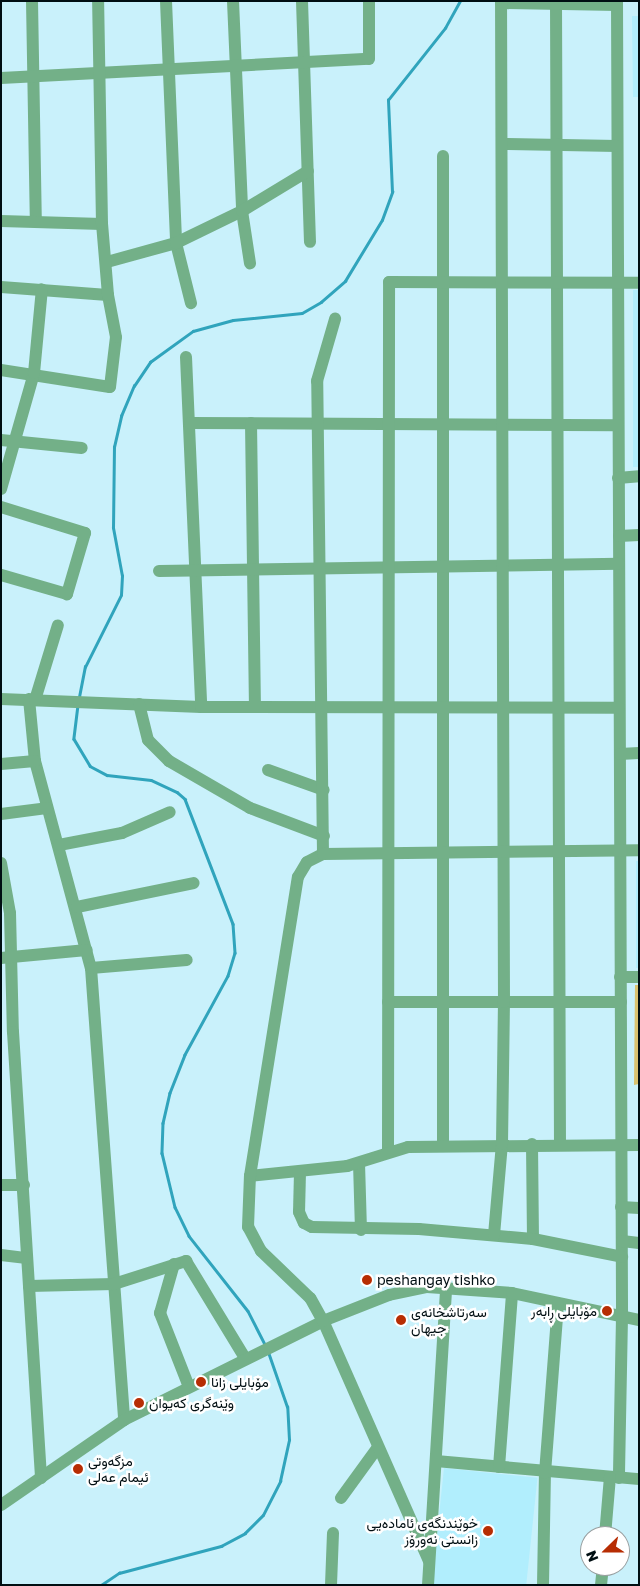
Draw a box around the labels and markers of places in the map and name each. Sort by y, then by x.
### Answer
place label: peshangay tishko [377,1272,495,1288]
marker: peshangay tishko [361,1274,373,1286]
place label: مۆبایلی ڕابەر [531,1303,597,1319]
place label: سەرتاشخانەی جیهان [411,1304,487,1336]
marker: مۆبایلی ڕابەر [601,1305,613,1317]
marker: سەرتاشخانەی جیهان [395,1314,407,1326]
place label: مۆبایلی زانا [211,1374,269,1390]
marker: مۆبایلی زانا [195,1376,207,1388]
place label: وێنەگری کەیوان [149,1395,234,1411]
marker: وێنەگری کەیوان [133,1397,145,1409]
place label: مزگەوتی ئیمام عەلی [88,1453,149,1485]
marker: مزگەوتی ئیمام عەلی [72,1463,84,1475]
place label: خوێندنگەی ئامادەیی زانستی نەورۆز [366,1515,478,1548]
marker: خوێندنگەی ئامادەیی زانستی نەورۆز [482,1525,494,1537]

